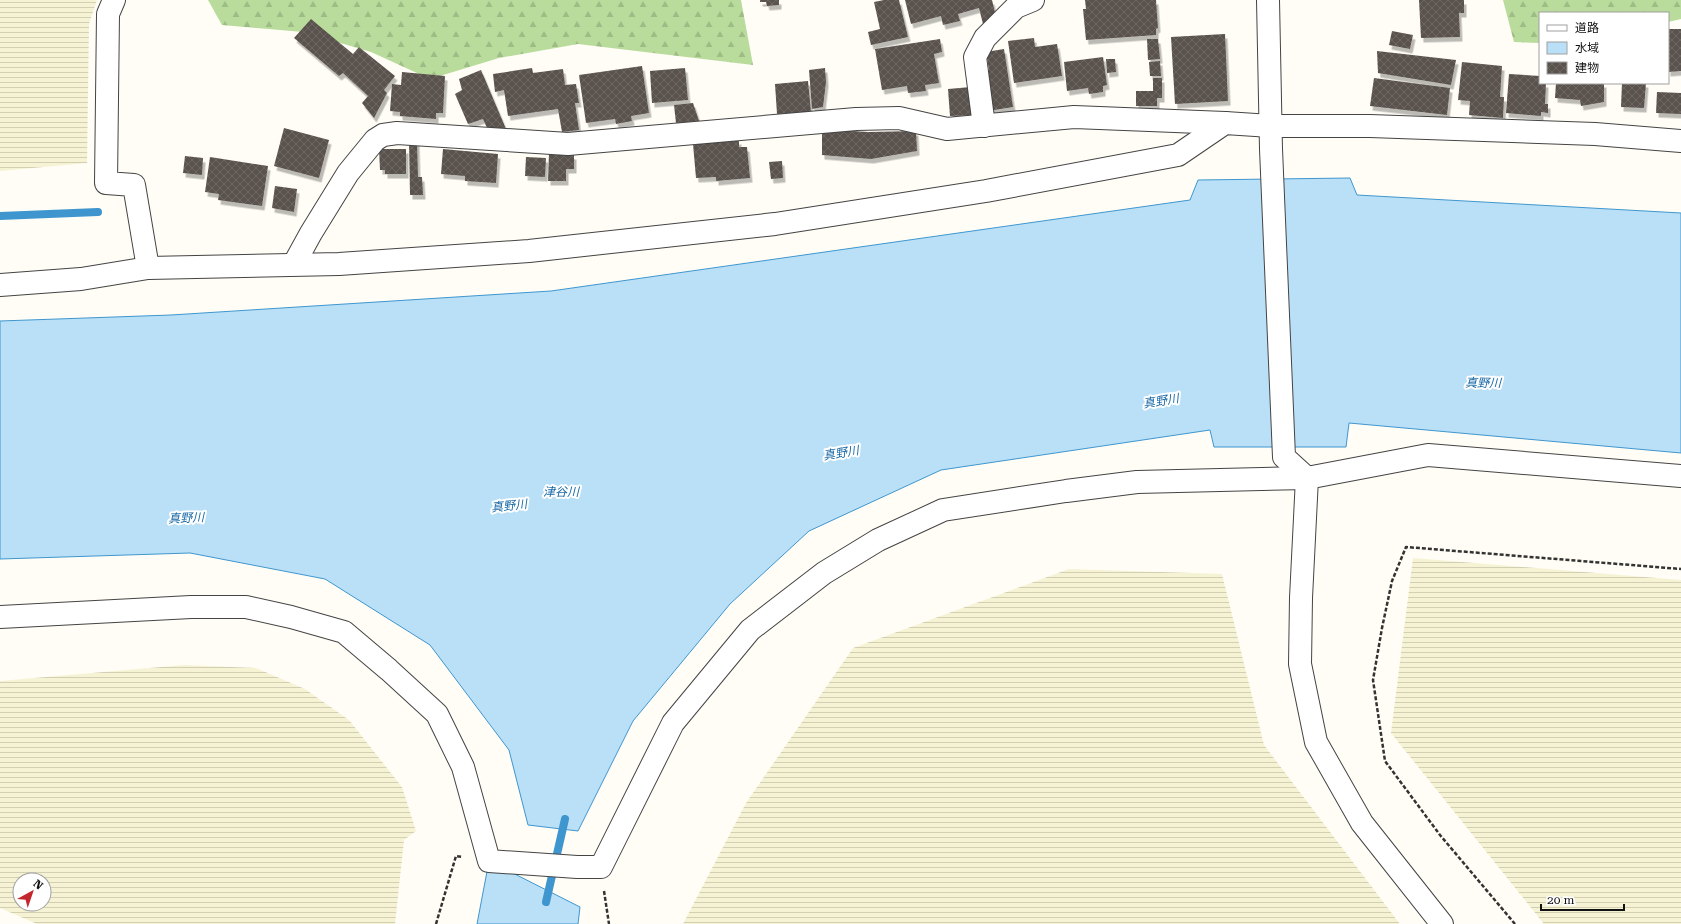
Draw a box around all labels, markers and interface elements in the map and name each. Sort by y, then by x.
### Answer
legend [1539,12,1669,84]
text: 道路 [1575,21,1599,35]
text: 水域 [1575,41,1599,55]
text: 建物 [1575,61,1599,75]
water label: 真野川 [1465,376,1503,390]
water label: 真野川 [1142,391,1182,411]
water label: 真野川 [822,443,862,463]
water label: 津谷川 [543,485,581,499]
water label: 真野川 [490,497,530,515]
water label: 真野川 [168,510,206,526]
north arrow [12,872,52,912]
text: N [31,877,46,893]
scale bar [1541,886,1624,912]
text: 20 m [1547,893,1574,907]

